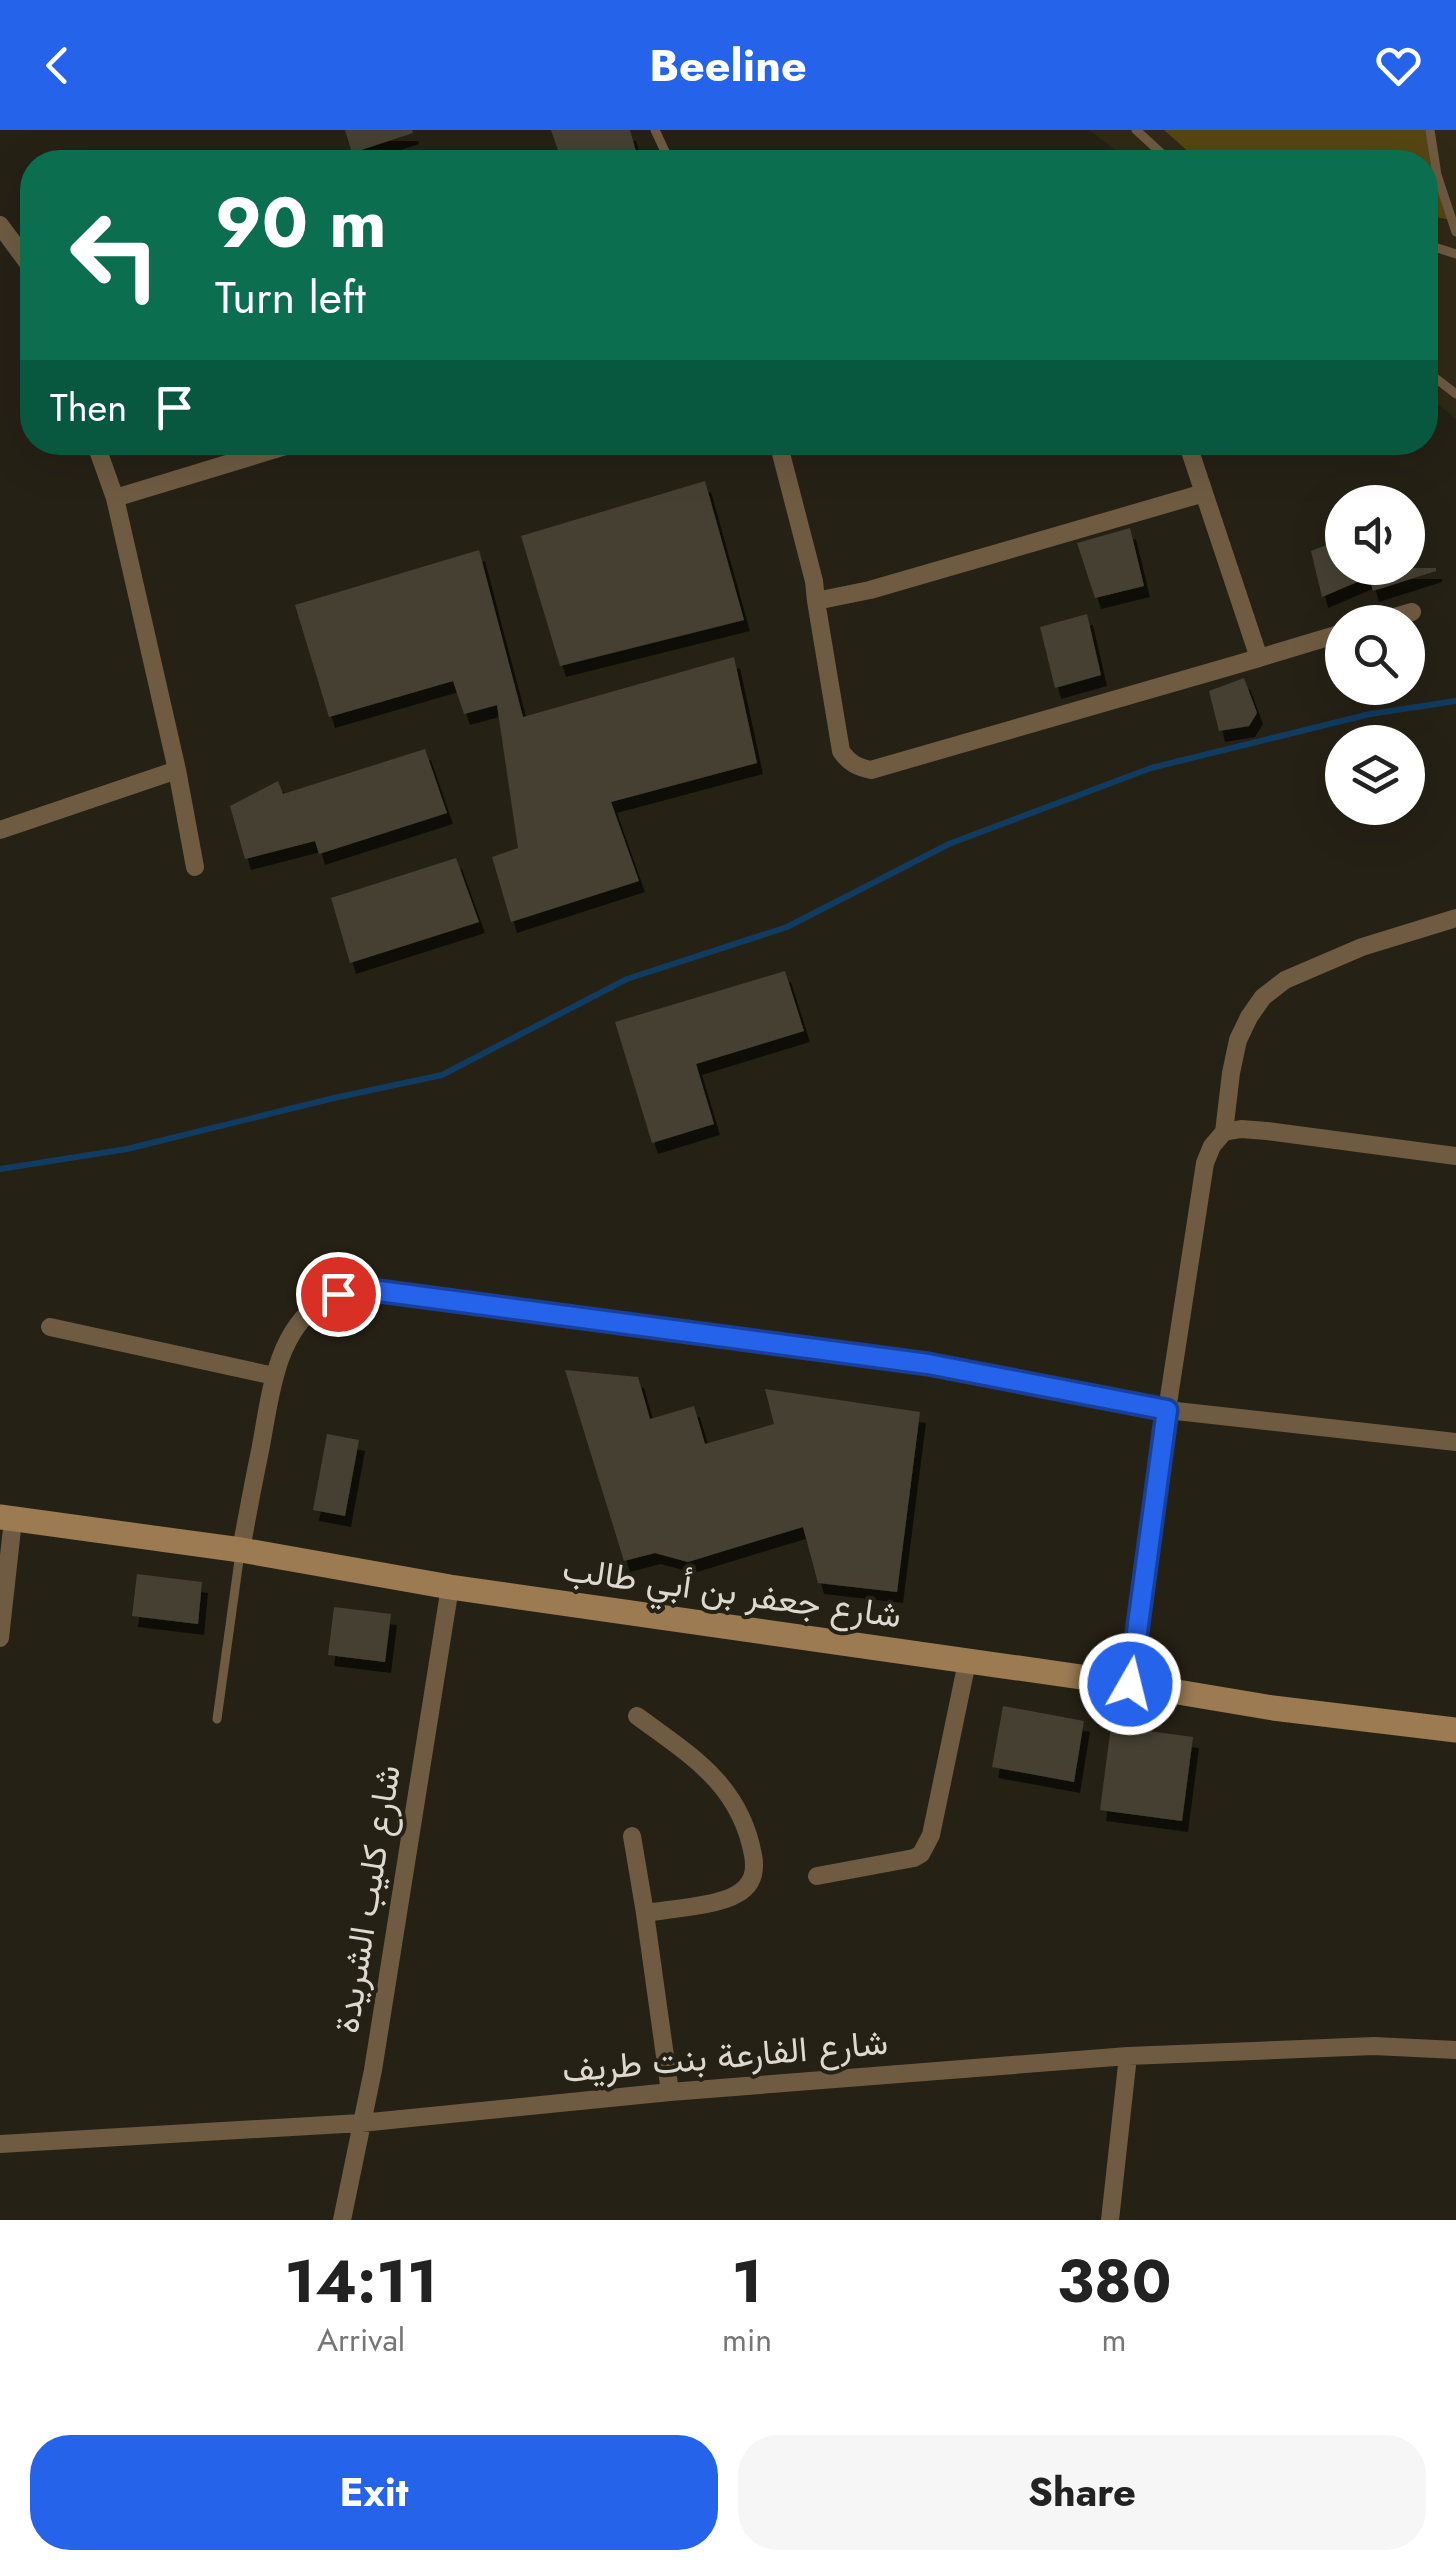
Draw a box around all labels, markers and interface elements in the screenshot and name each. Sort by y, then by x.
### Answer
text: Beeline [649,33,807,98]
icon: back [30,38,85,93]
icon: heart [1371,38,1426,93]
text: 90 m [215,172,387,273]
icon: left [50,190,180,320]
text: Turn left [215,265,366,330]
text: Then [50,380,127,435]
icon: arrive [147,380,202,435]
map controls [1325,485,1425,825]
button: sound [1325,485,1425,585]
button: search [1325,605,1425,705]
button: layers [1325,725,1425,825]
pin [296,1252,381,1337]
icon: arrive [311,1267,366,1322]
street label: شارع جعفر بن أبي طالب [559,1543,904,1644]
position arrow [1078,1632,1182,1736]
street label: شارع كليب الشريدة [321,1762,413,2036]
street label: شارع الفارعة بنت طريف [560,2017,890,2095]
text: 14:11 [285,2238,437,2325]
text: 1 [732,2238,762,2325]
text: 380 [1057,2238,1171,2325]
text: Arrival [317,2317,405,2363]
text: min [722,2317,772,2363]
text: m [1102,2317,1127,2363]
button: Exit [30,2435,718,2550]
button: Share [738,2435,1426,2550]

